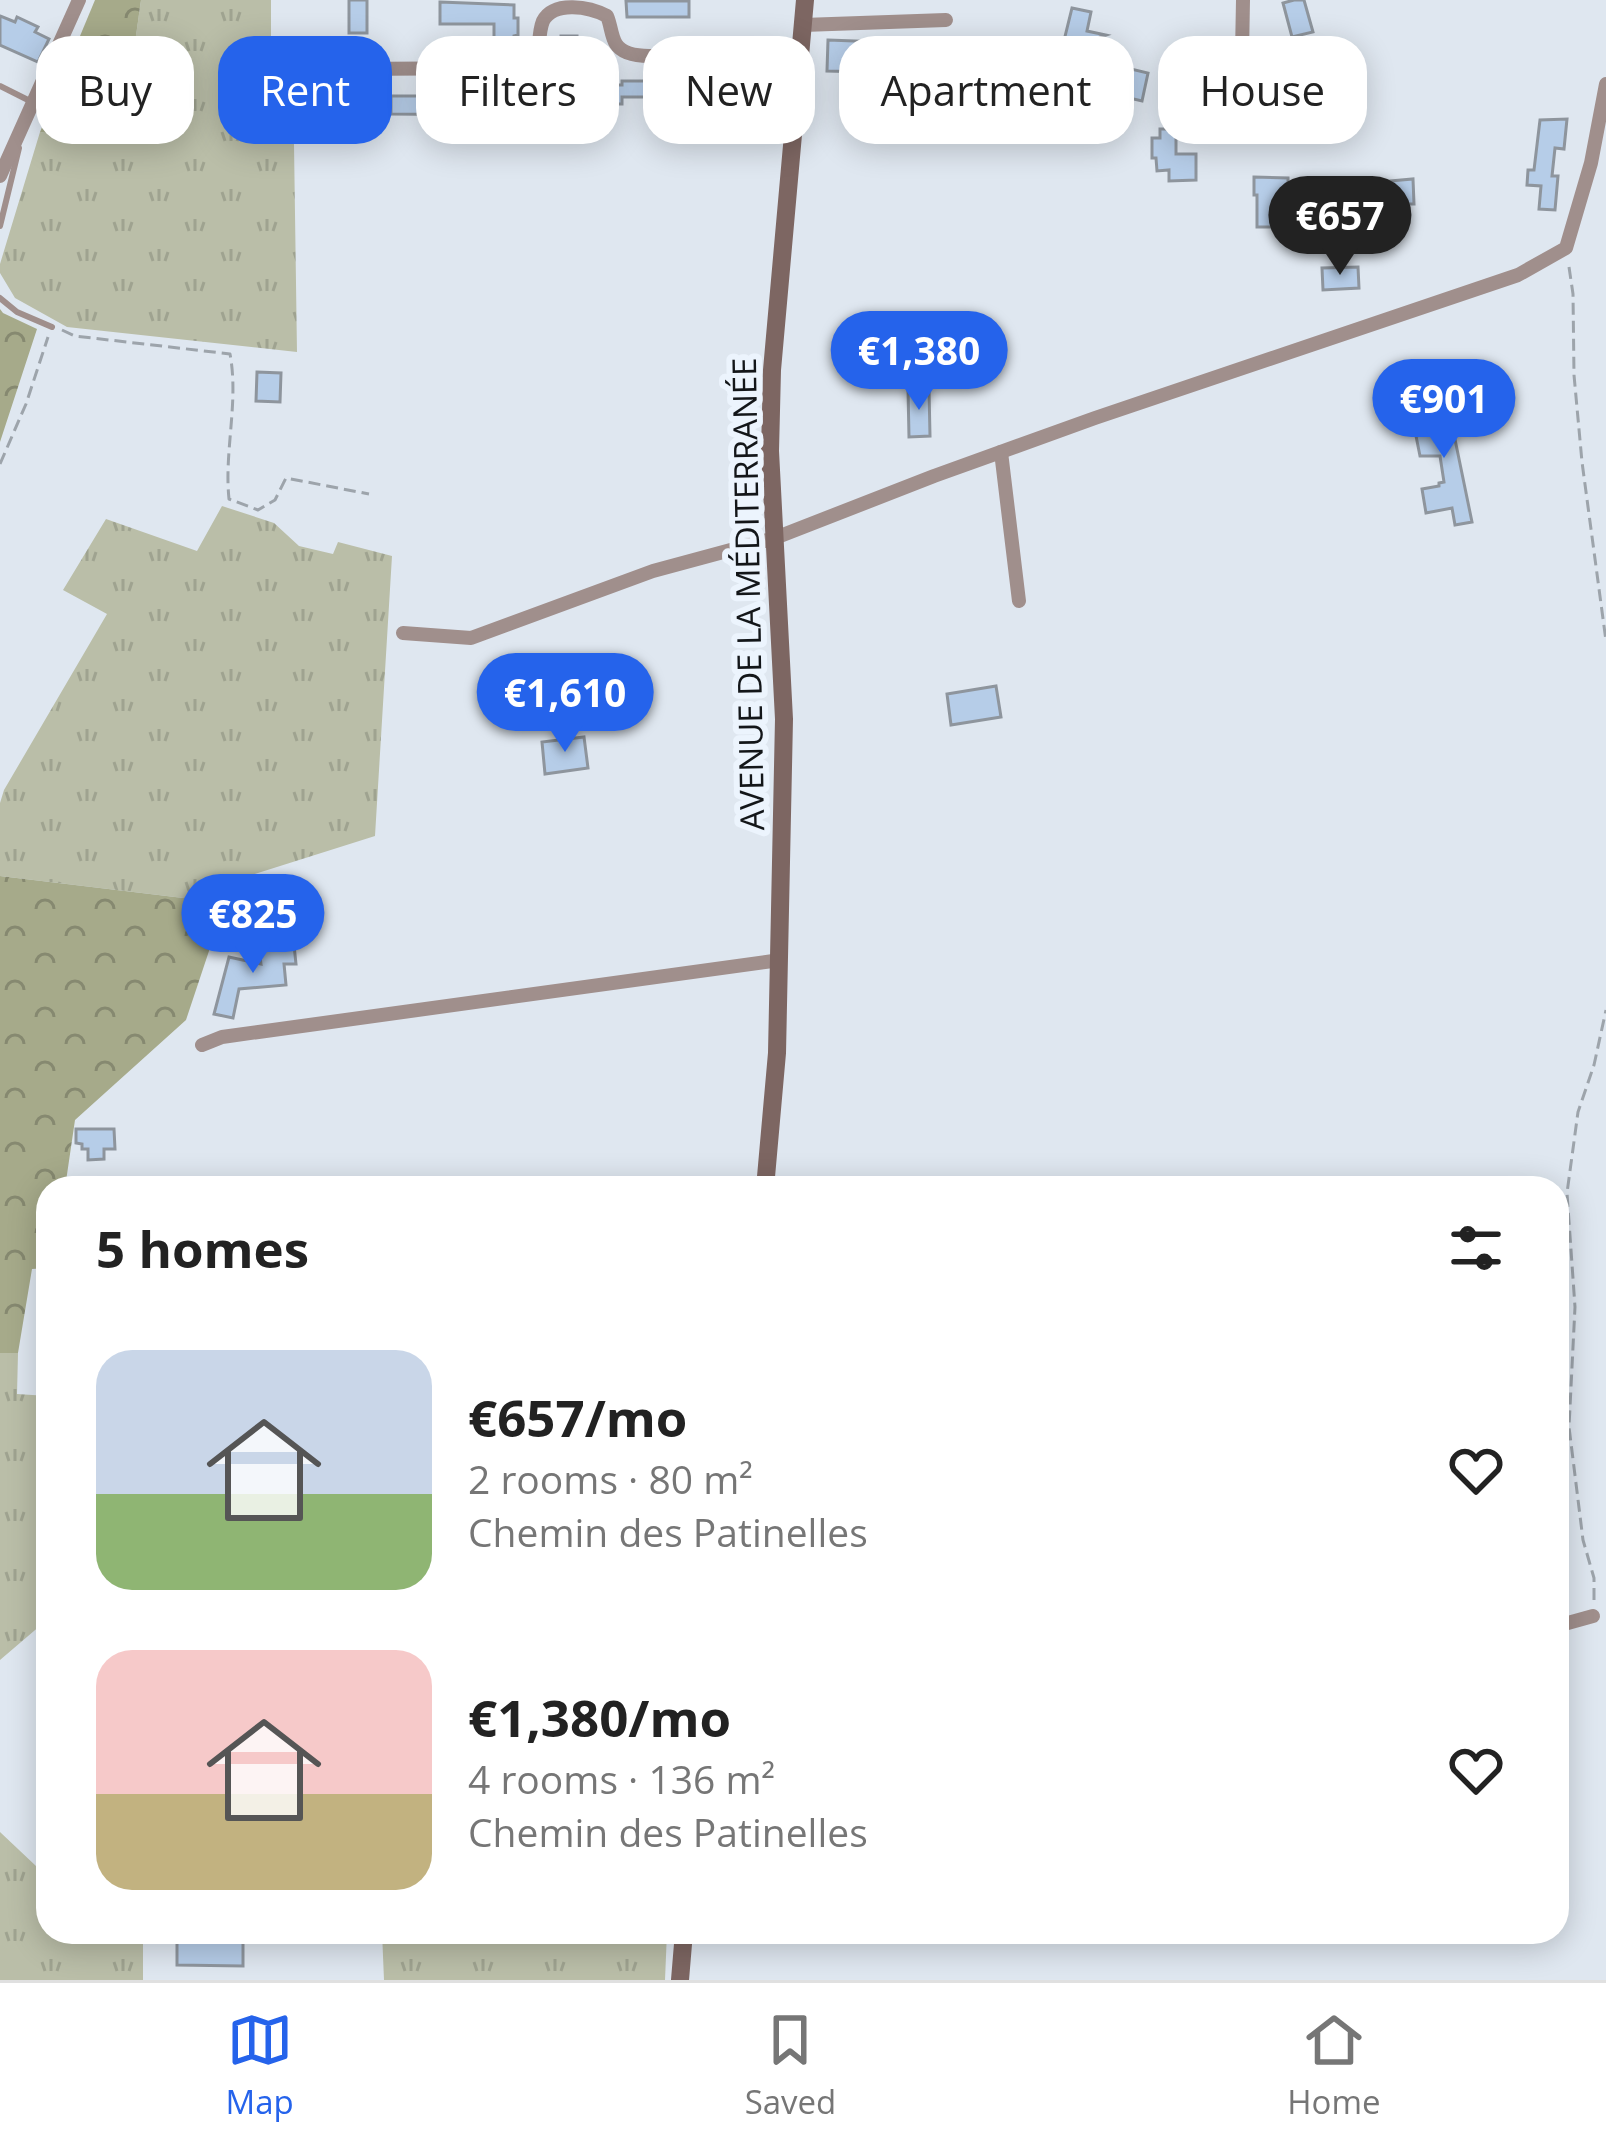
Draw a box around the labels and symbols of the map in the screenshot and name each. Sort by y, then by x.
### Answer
pin: €657 [1269,176,1411,278]
pin: €1,380 [821,311,1017,413]
street label: AVENUE DE LA MÉDITERRANÉE [721,357,774,831]
pin: €901 [1373,359,1515,461]
pin: €1,610 [467,653,663,755]
pin: €825 [182,874,324,976]

